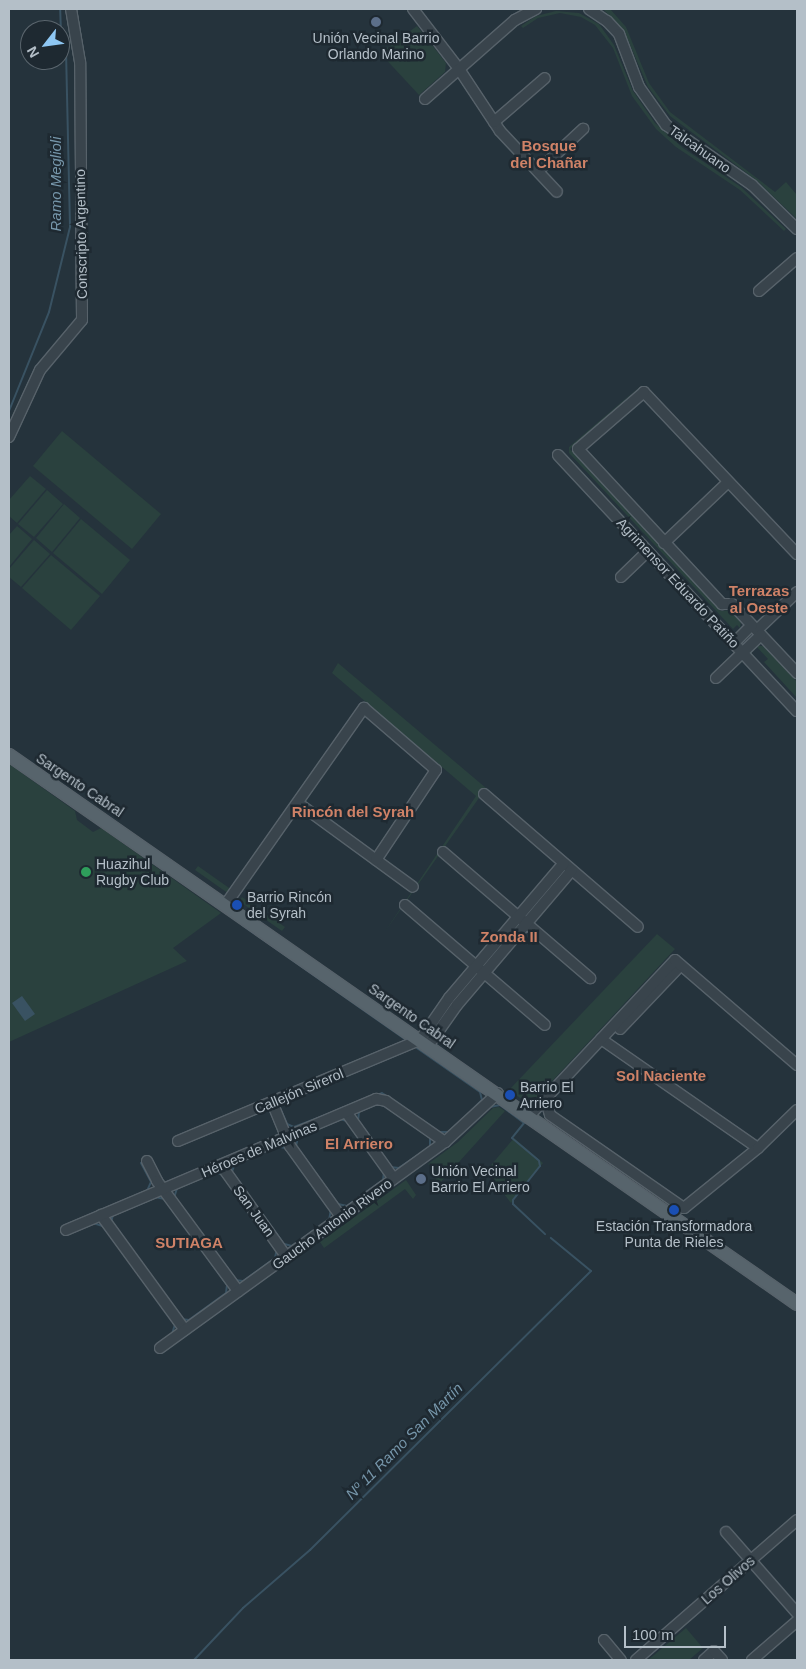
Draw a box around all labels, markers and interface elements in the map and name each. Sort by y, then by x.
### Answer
marker: Unión Vecinal Barrio Orlando Marino [370,16,382,28]
north arrow [20,20,70,70]
place label: Unión Vecinal Barrio Orlando Marino [313,30,439,62]
text: N [23,44,42,60]
street label: Talcahuano [666,122,734,176]
water label: Ramo Meglioli [47,136,65,232]
district label: Bosque del Chañar [510,136,588,171]
street label: Conscripto Argentino [71,168,91,300]
street label: Agrimensor Eduardo Patiño [613,514,743,652]
district label: Terrazas al Oeste [729,581,789,616]
street label: Sargento Cabral [33,750,127,820]
district label: Rincón del Syrah [292,803,414,821]
place label: Huazihul Rugby Club [96,856,169,889]
marker: Huazihul Rugby Club [80,866,92,878]
place label: Barrio Rincón del Syrah [247,889,332,922]
marker: Barrio Rincón del Syrah [231,899,243,911]
district label: Zonda II [480,928,538,946]
street label: Sargento Cabral [365,980,459,1052]
street label: Callejón Sirerol [252,1065,346,1117]
district label: Sol Naciente [616,1067,706,1085]
place label: Barrio El Arriero [520,1079,574,1112]
marker: Barrio El Arriero [504,1089,516,1101]
street label: Héroes de Malvinas [199,1117,319,1181]
district label: El Arriero [325,1135,393,1153]
place label: Unión Vecinal Barrio El Arriero [431,1163,531,1196]
marker: Unión Vecinal Barrio El Arriero [415,1173,427,1185]
street label: Gaucho Antonio Rivero [269,1175,395,1273]
street label: San Juan [230,1182,278,1240]
marker: Estación Transformadora Punta de Rieles [668,1204,680,1216]
place label: Estación Transformadora Punta de Rieles [596,1218,752,1250]
district label: SUTIAGA [155,1234,223,1252]
water label: Nº 11 Ramo San Martín [342,1379,466,1503]
street label: Los Olivos [698,1552,758,1608]
scale bar [626,1616,728,1648]
text: 100 m [632,1626,674,1643]

